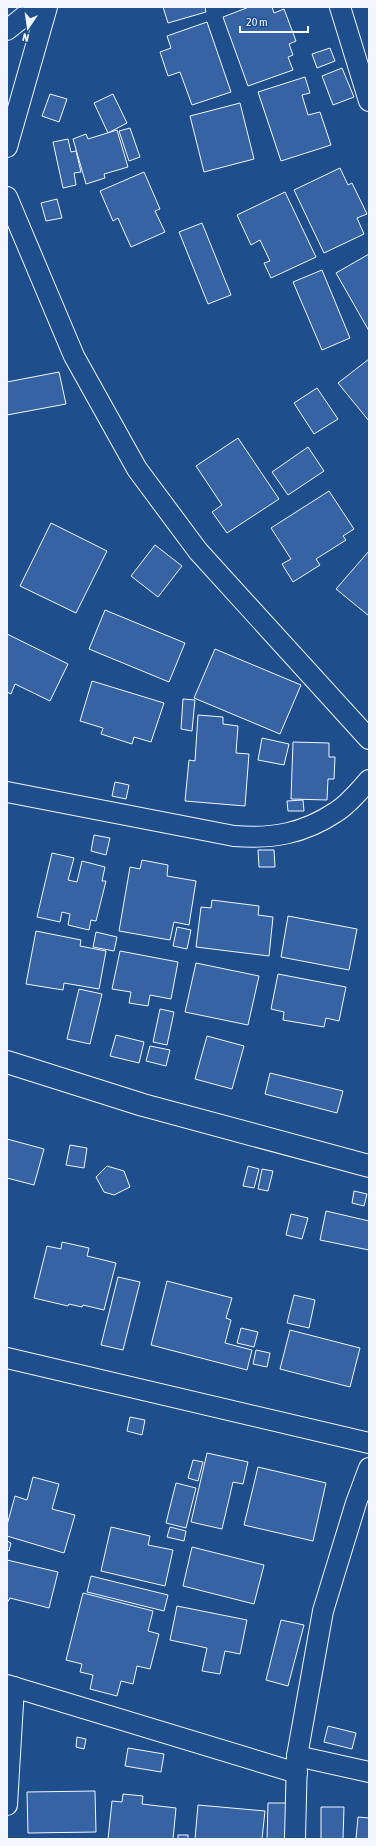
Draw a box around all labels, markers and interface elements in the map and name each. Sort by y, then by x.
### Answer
north arrow [8,8,48,48]
scale bar [240,8,308,34]
text: 20 m [246,15,268,29]
text: N [21,31,30,44]

